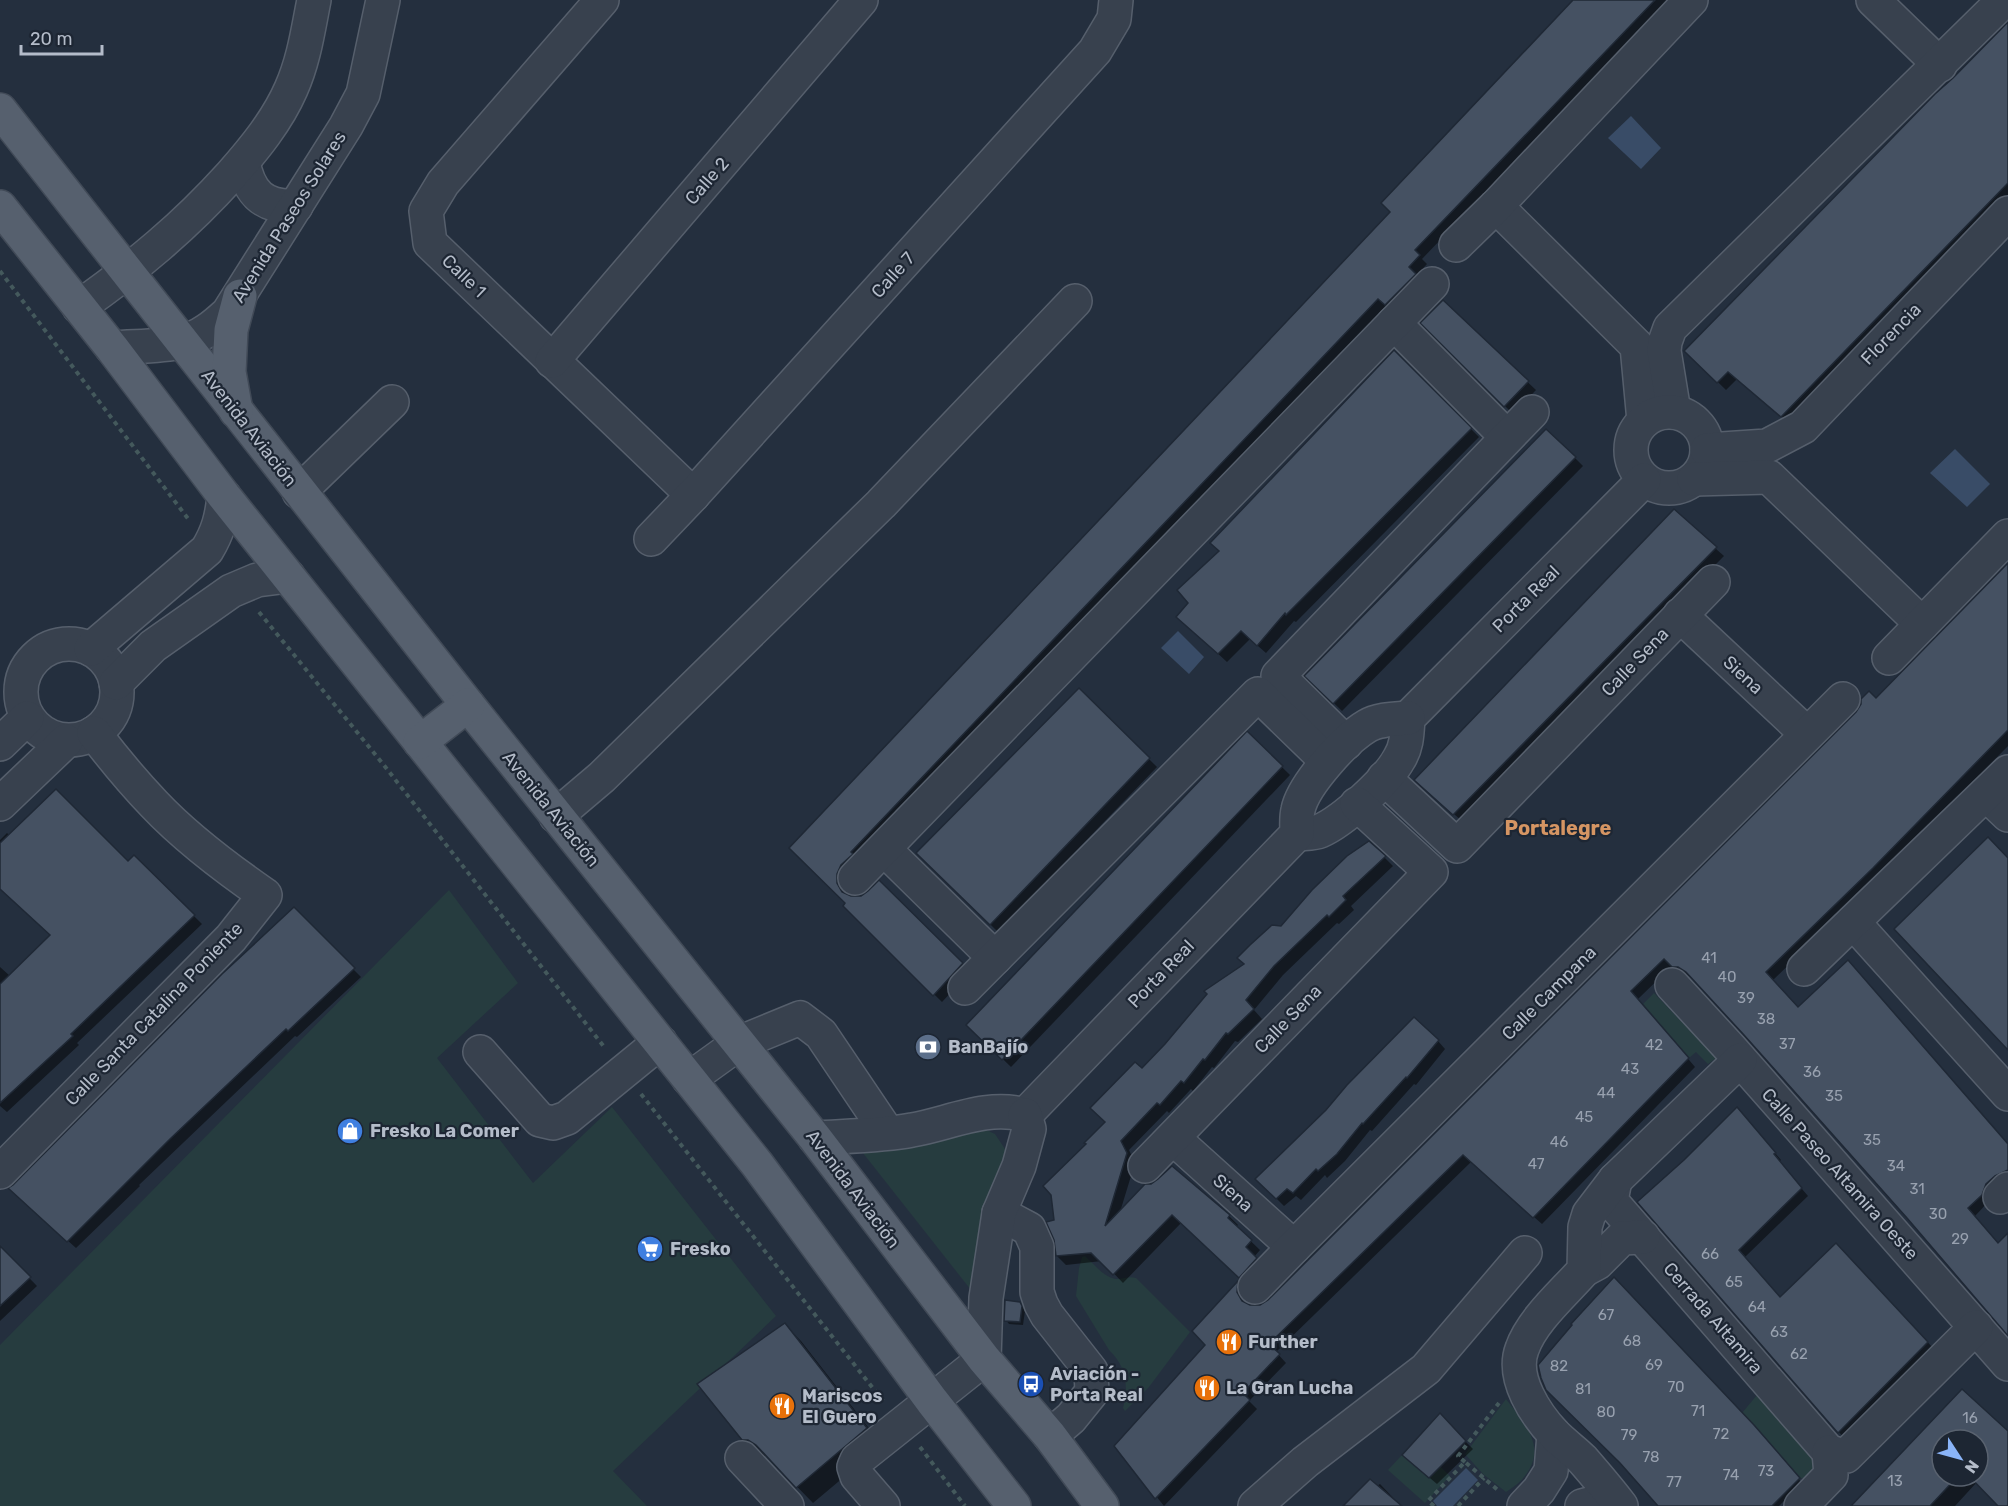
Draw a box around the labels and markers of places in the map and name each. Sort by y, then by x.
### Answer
bank icon: BanBajío [913,1032,943,1062]
place label: BanBajío [948,1036,1028,1058]
shop icon: Fresko La Comer [335,1116,365,1146]
place label: Fresko La Comer [370,1120,519,1142]
supermarket icon: Fresko [635,1234,665,1264]
place label: Fresko [670,1238,731,1260]
restaurant icon: Further [1214,1327,1244,1357]
place label: Further [1248,1331,1318,1353]
place label: Aviación - Porta Real [1050,1363,1143,1406]
bus stop icon: Aviación - Porta Real [1016,1369,1046,1399]
restaurant icon: La Gran Lucha [1192,1373,1222,1403]
place label: La Gran Lucha [1226,1377,1353,1399]
place label: Mariscos El Guero [802,1385,882,1428]
restaurant icon: Mariscos El Guero [767,1391,797,1421]

